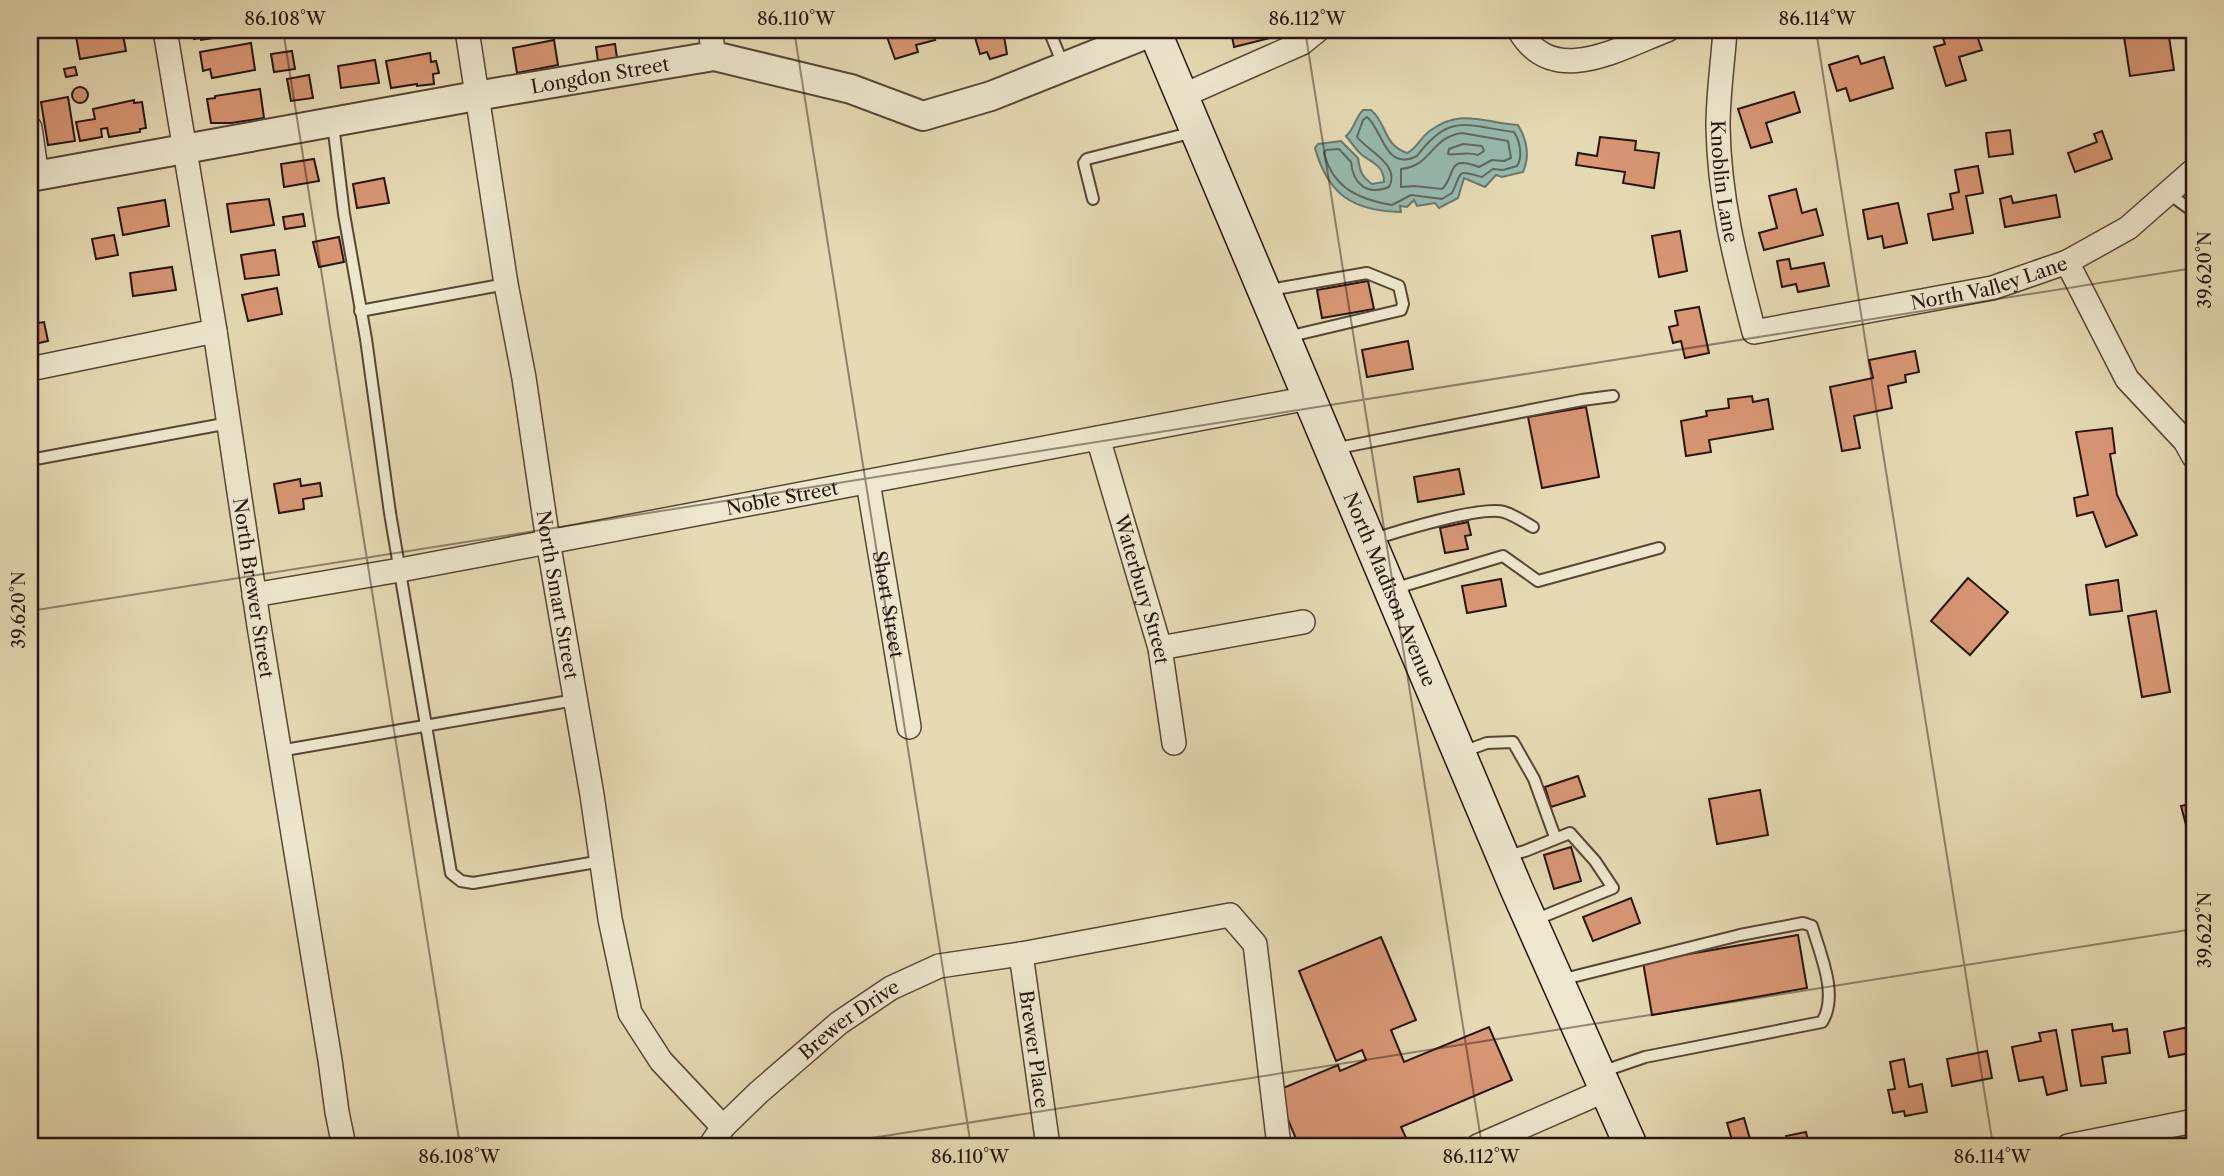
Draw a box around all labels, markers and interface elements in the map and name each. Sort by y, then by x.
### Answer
text: 86.108°W [244,8,327,30]
text: 86.110°W [757,8,836,30]
text: 86.112°W [1268,8,1347,30]
text: 86.114°W [1778,8,1857,30]
street label: Longdon Street [529,53,671,99]
street label: Knoblin Lane [1706,120,1743,245]
text: 39.620°N [2194,231,2216,309]
street label: North Valley Lane [1909,252,2070,315]
street label: Noble Street [724,476,840,520]
street label: North Madison Avenue [1338,489,1441,690]
street label: North Brewer Street [228,496,278,680]
street label: North Smart Street [532,509,583,682]
street label: Waterbury Street [1109,511,1173,666]
street label: Short Street [868,549,908,660]
text: 39.620°N [8,571,30,649]
text: 39.622°N [2194,892,2216,968]
street label: Brewer Drive [794,975,902,1064]
street label: Brewer Place [1014,989,1054,1110]
text: 86.108°W [418,1146,501,1168]
text: 86.110°W [931,1146,1010,1168]
text: 86.112°W [1442,1146,1521,1168]
text: 86.114°W [1953,1146,2032,1168]

